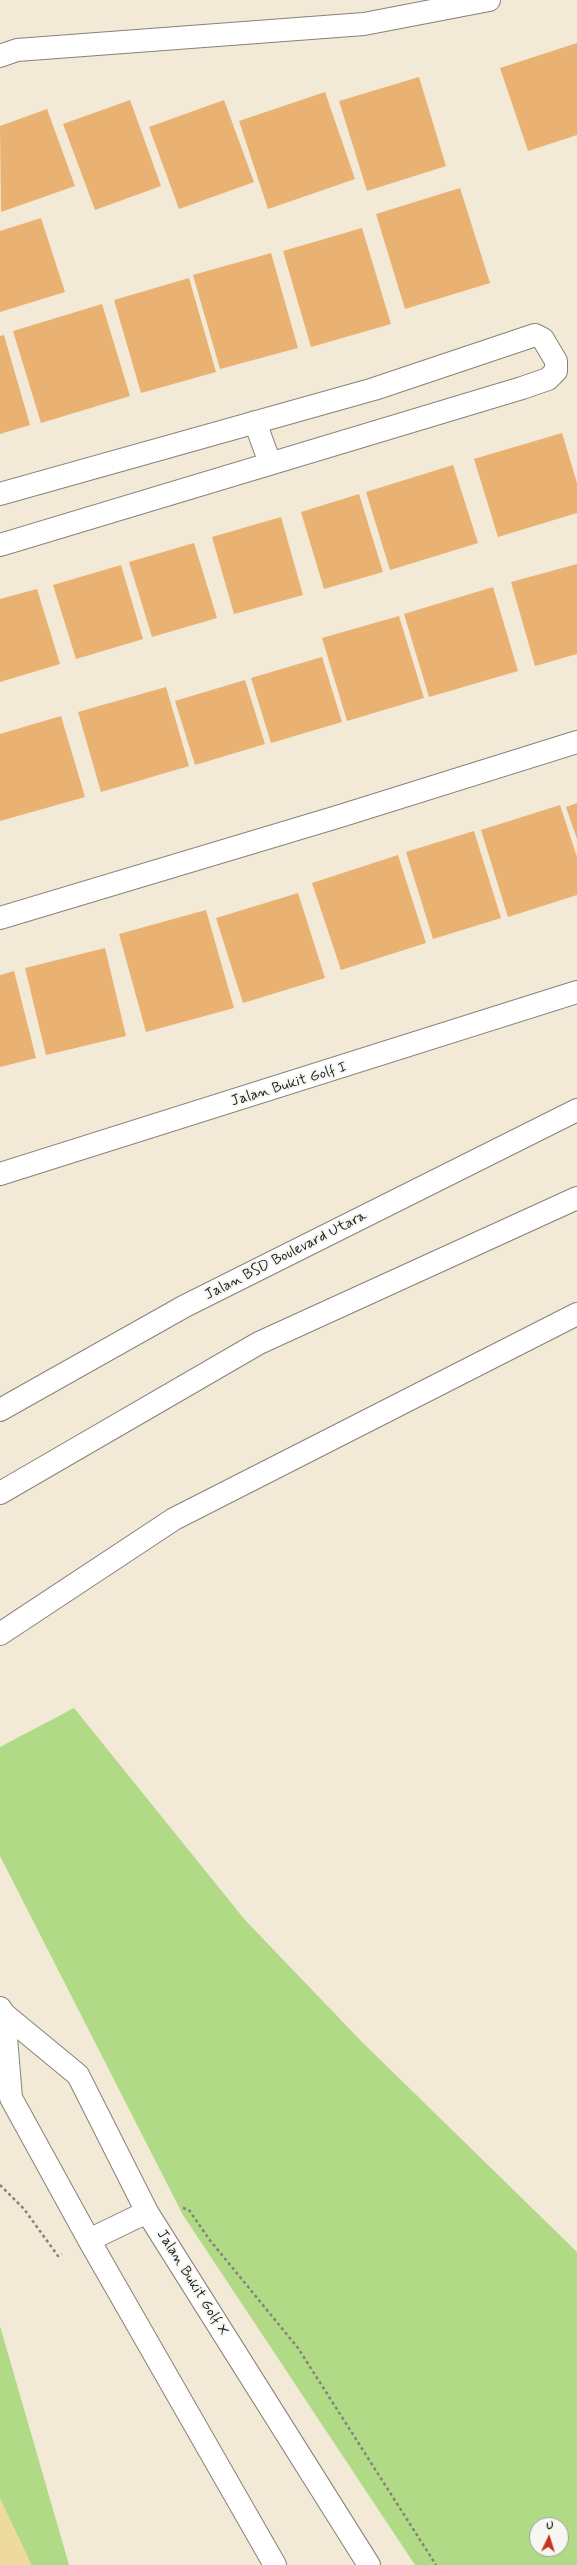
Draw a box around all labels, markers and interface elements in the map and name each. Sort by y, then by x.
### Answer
street label: Jalan Bukit Golf I [229,1059,349,1111]
street label: Jalan BSD Boulevard Utara [202,1207,370,1305]
street label: Jalan Bukit Golf X [152,2227,232,2339]
north arrow [529,2517,569,2557]
text: U [546,2519,554,2533]

